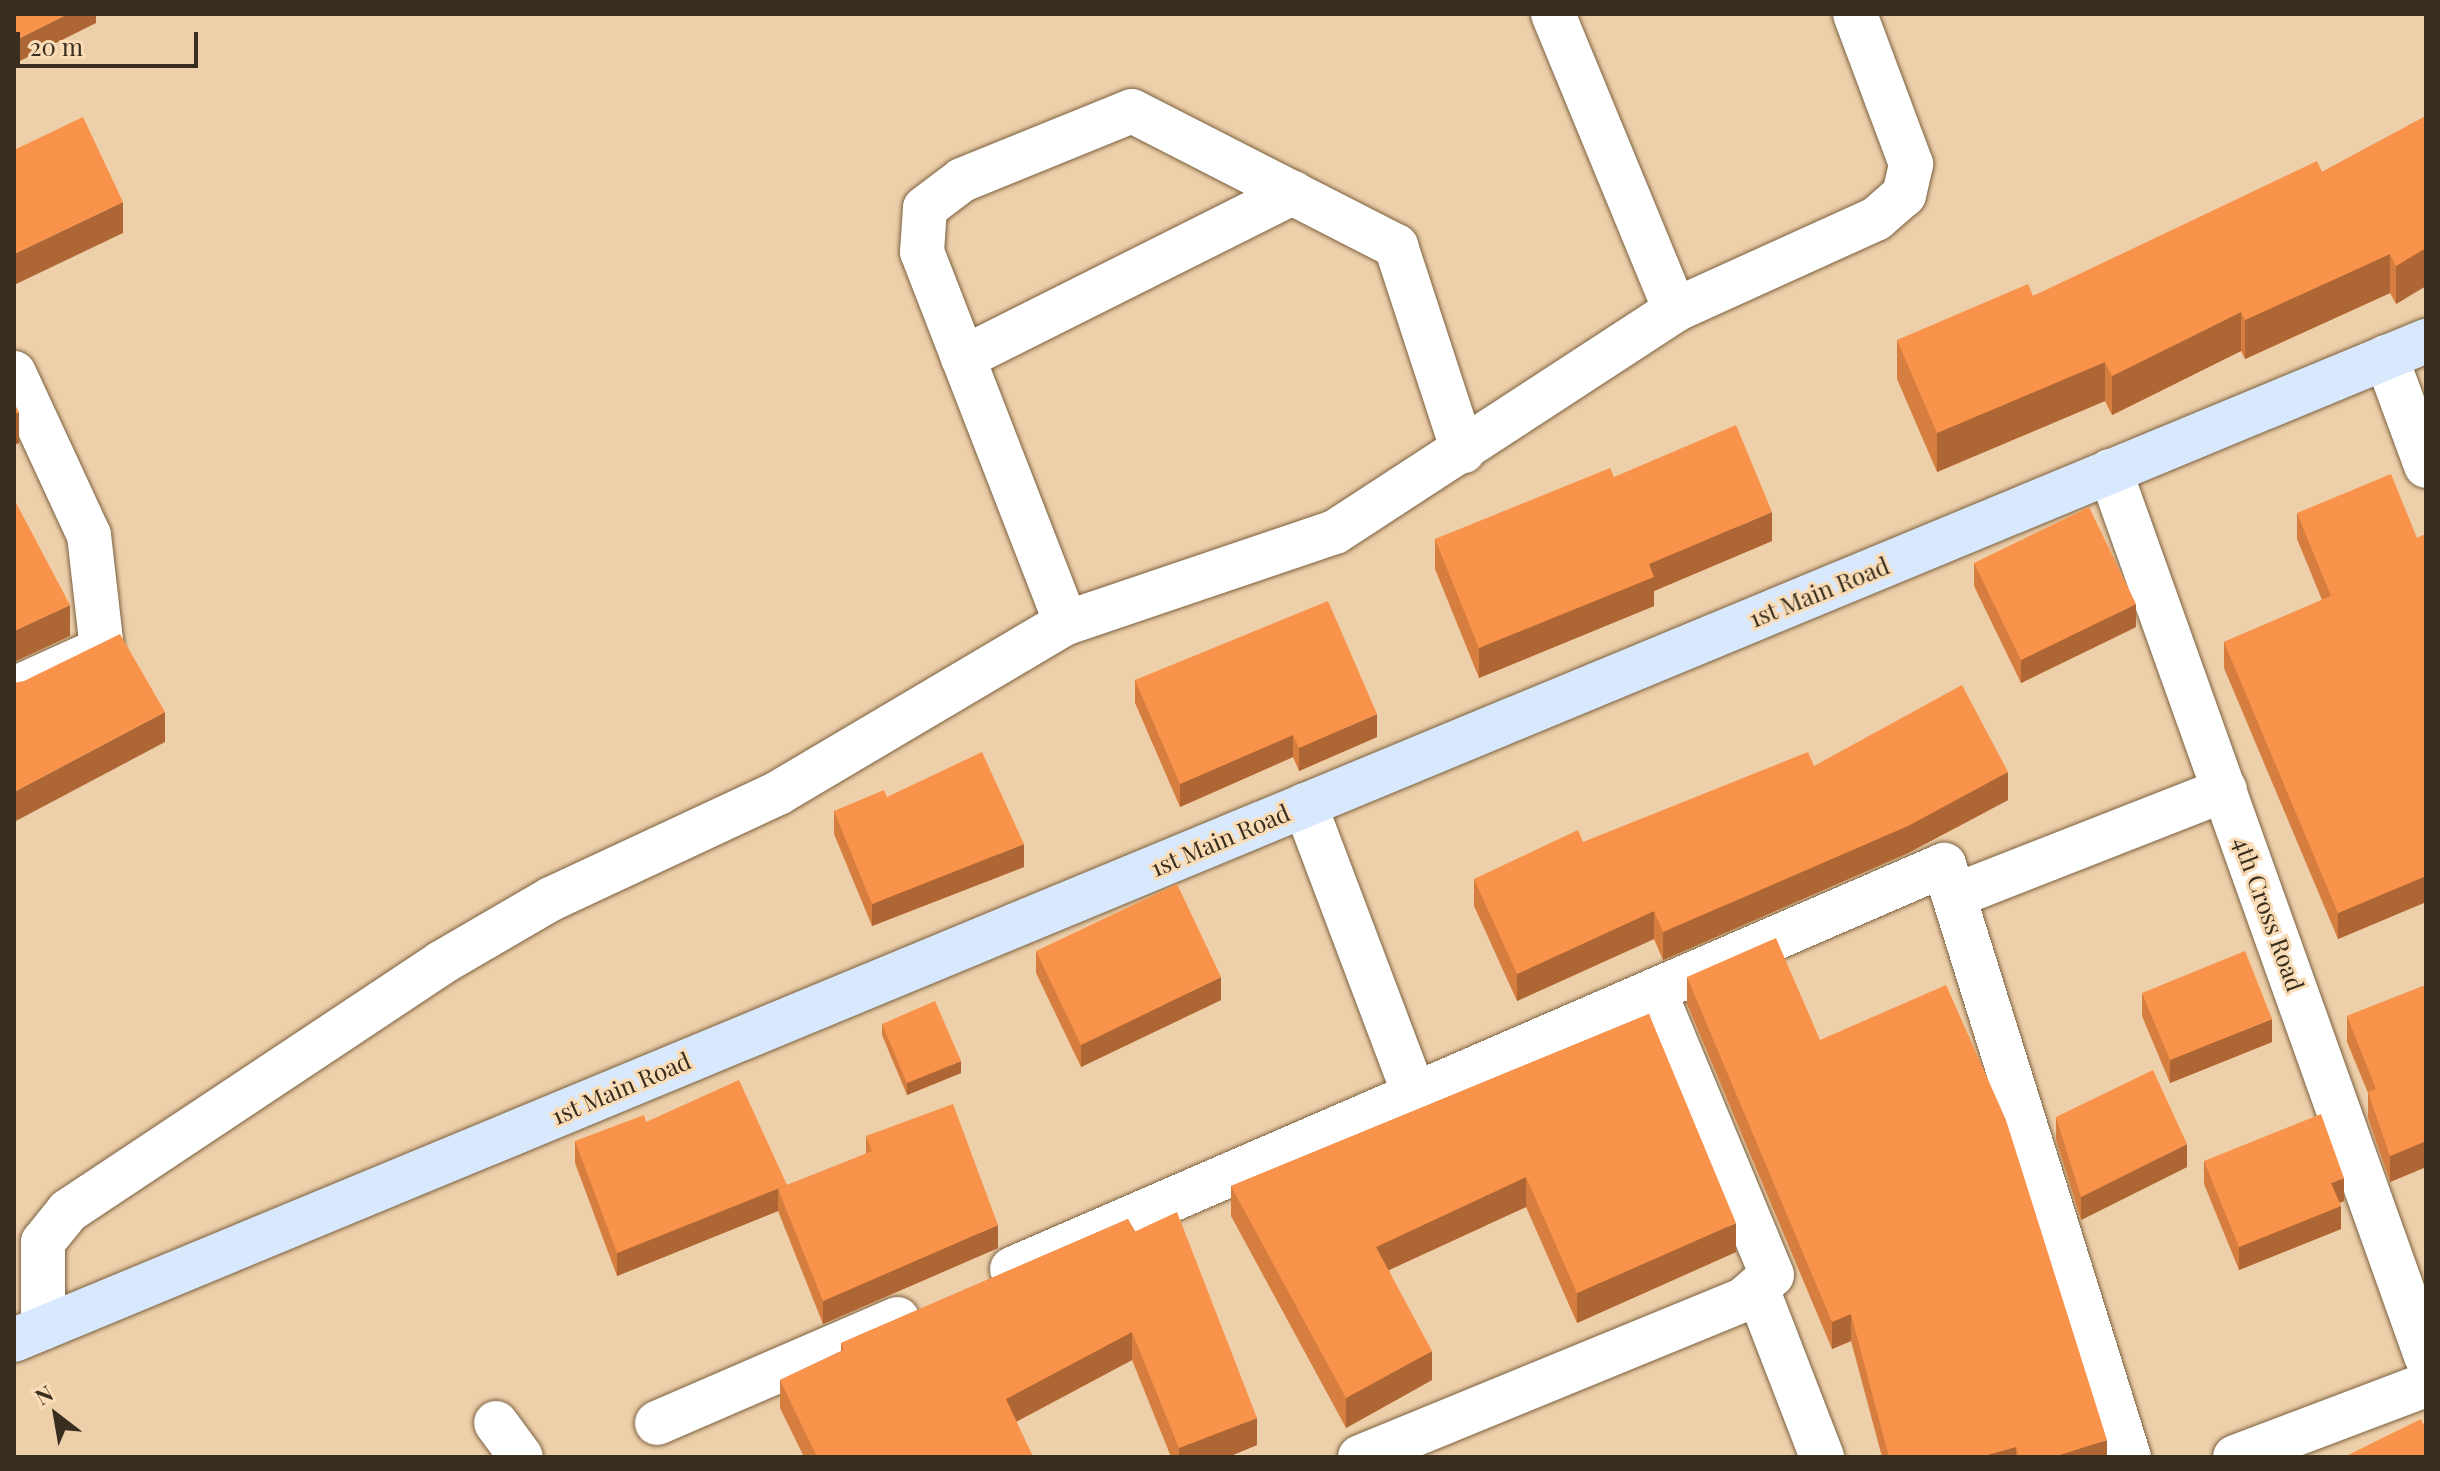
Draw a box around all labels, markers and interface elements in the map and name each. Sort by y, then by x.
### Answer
scale bar [20,16,202,66]
text: 20 m [30,30,83,62]
street label: 1st Main Road [1745,551,1893,633]
street label: 1st Main Road [1146,798,1294,882]
street label: 4th Cross Road [2228,833,2310,995]
street label: 1st Main Road [547,1046,695,1130]
north arrow [16,1375,96,1455]
text: N [29,1377,58,1411]

